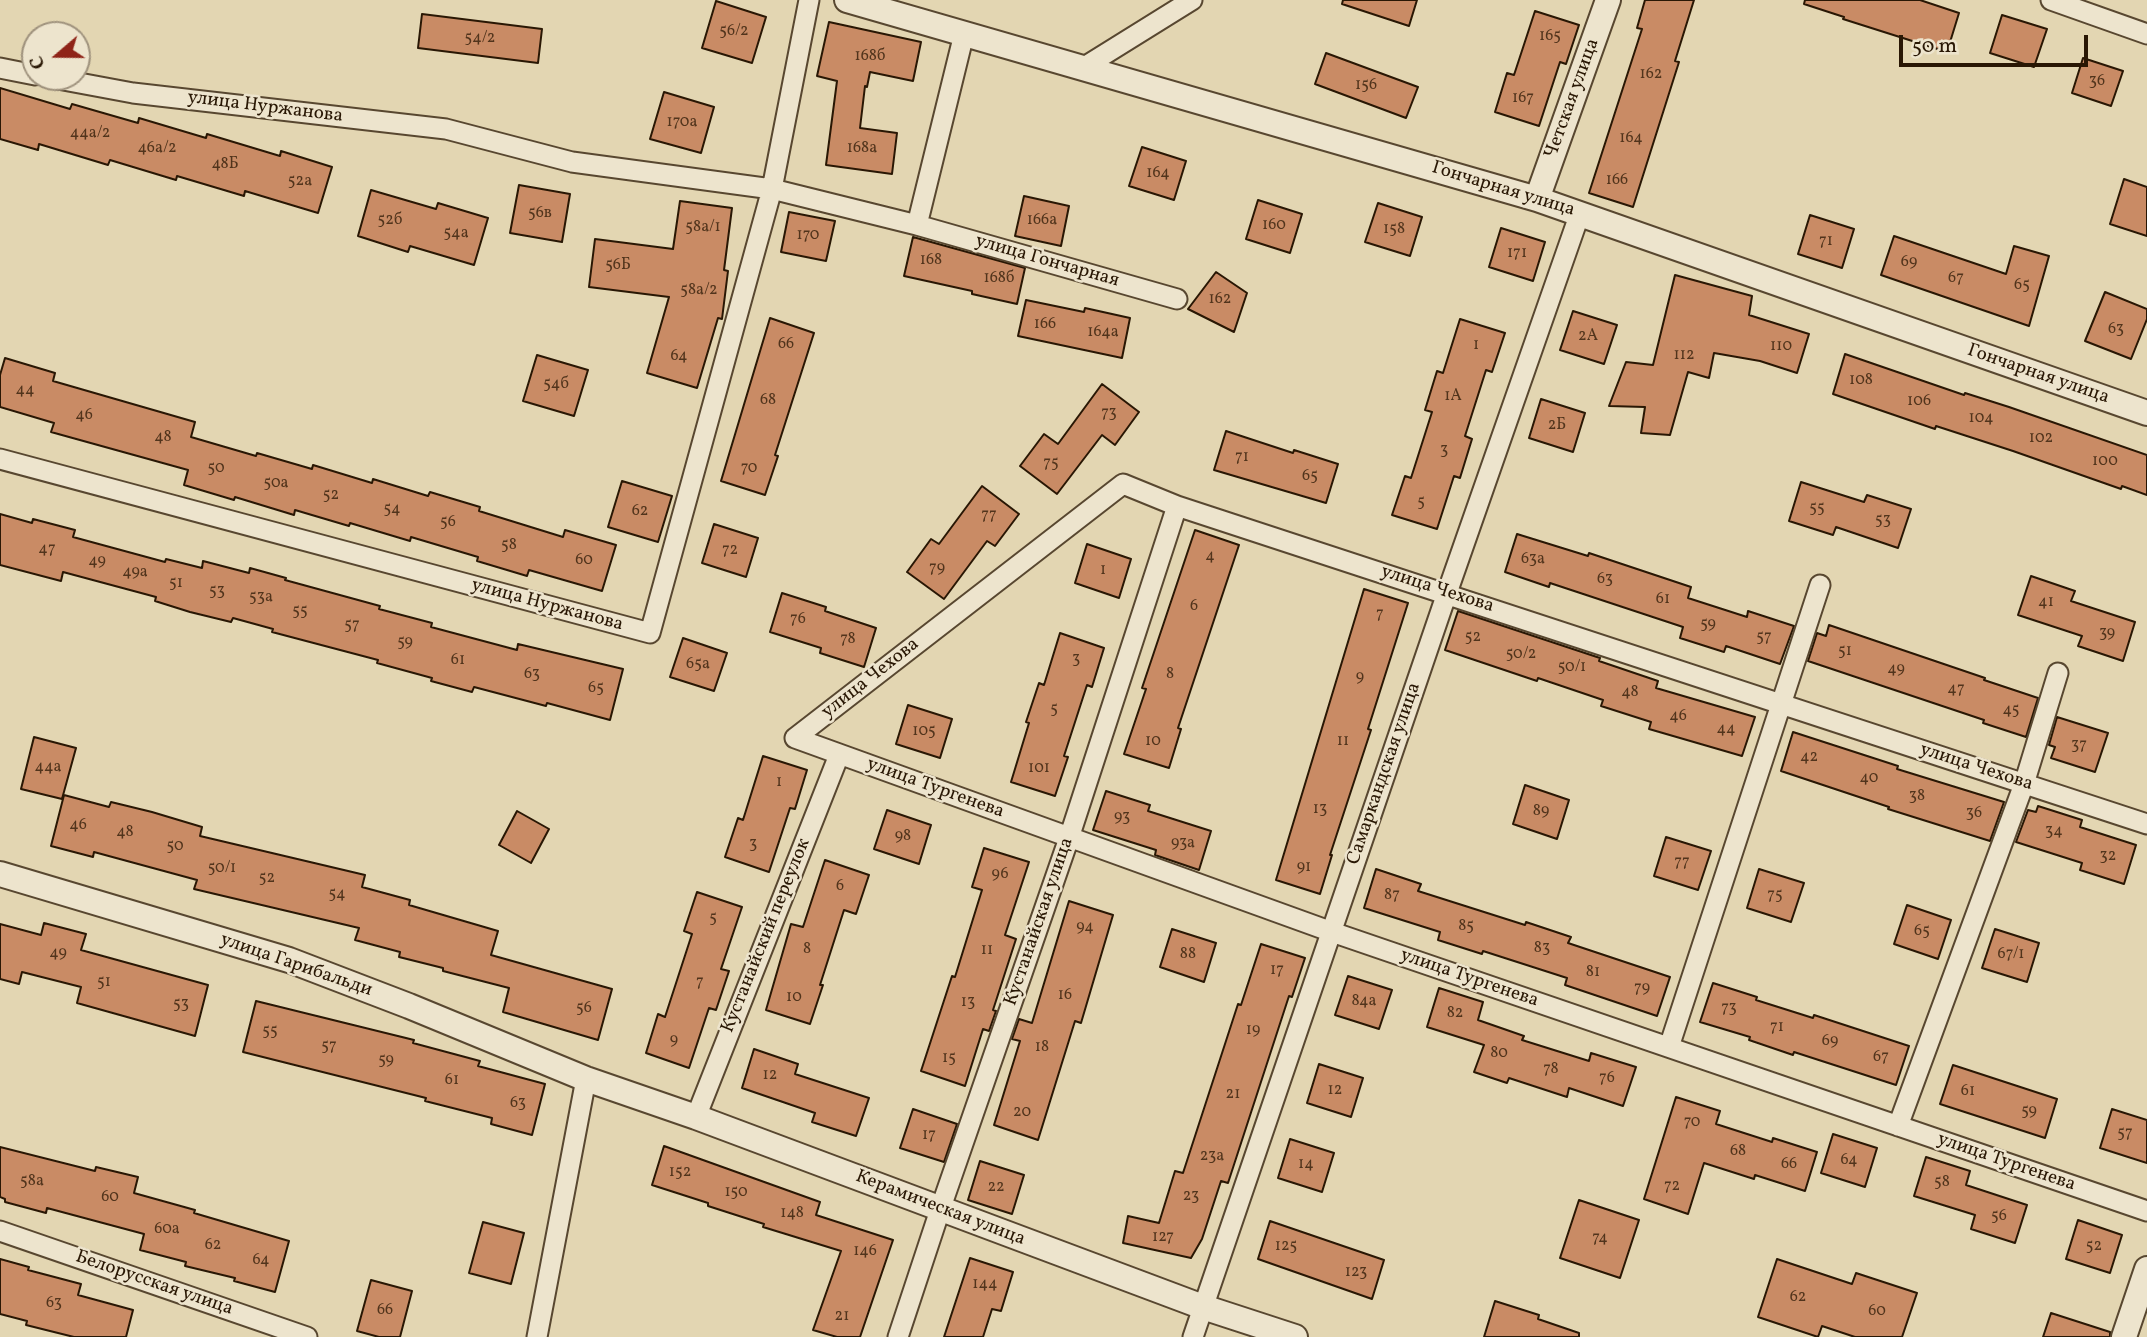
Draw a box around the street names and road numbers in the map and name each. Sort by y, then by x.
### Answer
street label: Четская улица [1541,36,1605,162]
street label: улица Нуржанова [186,87,344,129]
street label: Гончарная улица [1429,157,1577,223]
street label: улица Гончарная [972,231,1122,293]
street label: Гончарная улица [1964,340,2112,410]
street label: улица Чехова [1378,561,1496,619]
street label: улица Нуржанова [468,575,626,637]
street label: улица Чехова [818,634,924,724]
street label: Самаркандская улица [1343,680,1427,868]
street label: улица Чехова [1917,739,2035,797]
street label: улица Тургенева [863,754,1007,824]
street label: Кустанайская улица [1000,835,1080,1009]
street label: Кустанайский переулок [718,836,816,1036]
street label: улица Гарибальди [217,929,375,1003]
street label: улица Тургенева [1397,945,1541,1013]
street label: улица Тургенева [1934,1129,2078,1197]
street label: Керамическая улица [852,1166,1028,1252]
street label: Белорусская улица [72,1246,236,1322]

